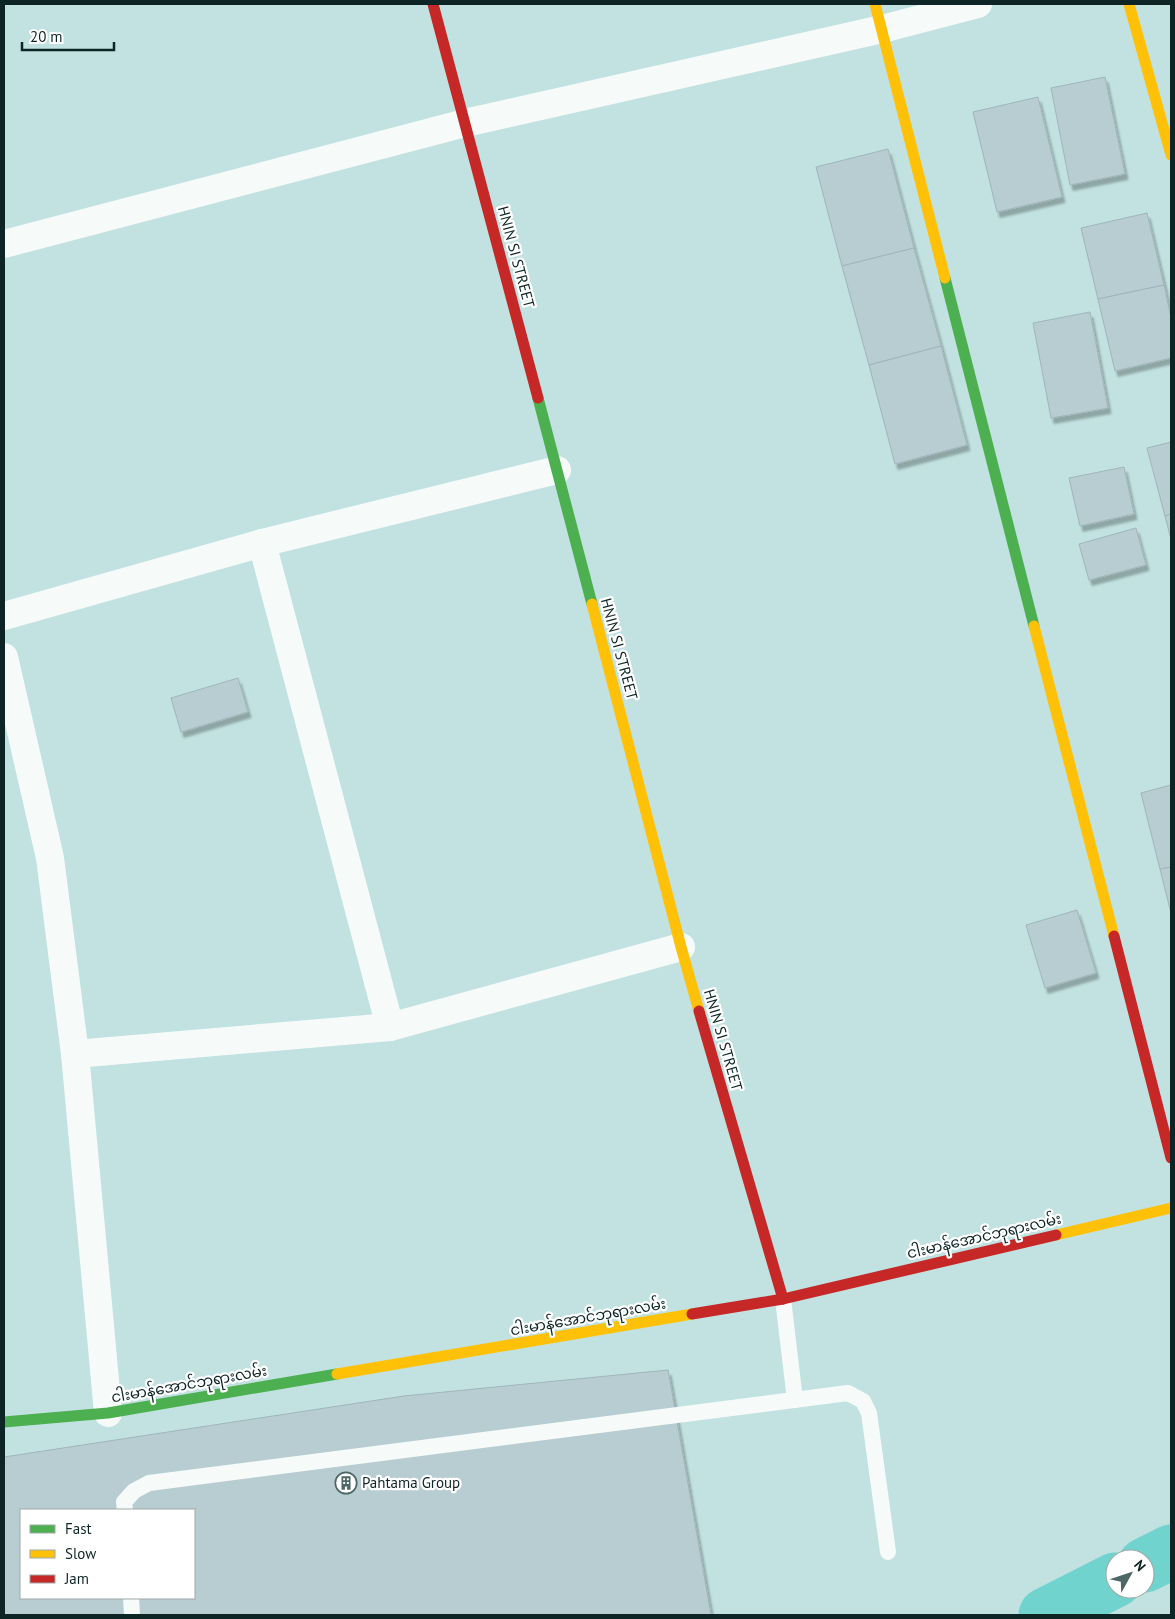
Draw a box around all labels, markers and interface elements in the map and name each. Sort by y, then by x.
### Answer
scale bar [22,20,115,52]
text: 20 m [30,27,63,46]
street label: HNIN SI STREET [494,204,539,310]
street label: HNIN SI STREET [597,596,642,702]
street label: HNIN SI STREET [700,987,747,1093]
street label: ငါးမာန်အောင်ဘုရားလမ်း [905,1209,1064,1265]
street label: ငါးမာန်အောင်ဘုရားလမ်း [509,1293,668,1343]
street label: ငါးမာန်အောင်ဘုရားလမ်း [110,1360,269,1410]
building icon: Pahtama Group [334,1471,358,1495]
place label: Pahtama Group [362,1473,460,1492]
legend [20,1509,195,1599]
text: Fast [65,1519,92,1538]
text: Slow [65,1544,96,1563]
north arrow [1105,1549,1155,1599]
text: N [1130,1556,1150,1575]
text: Jam [64,1569,89,1588]

